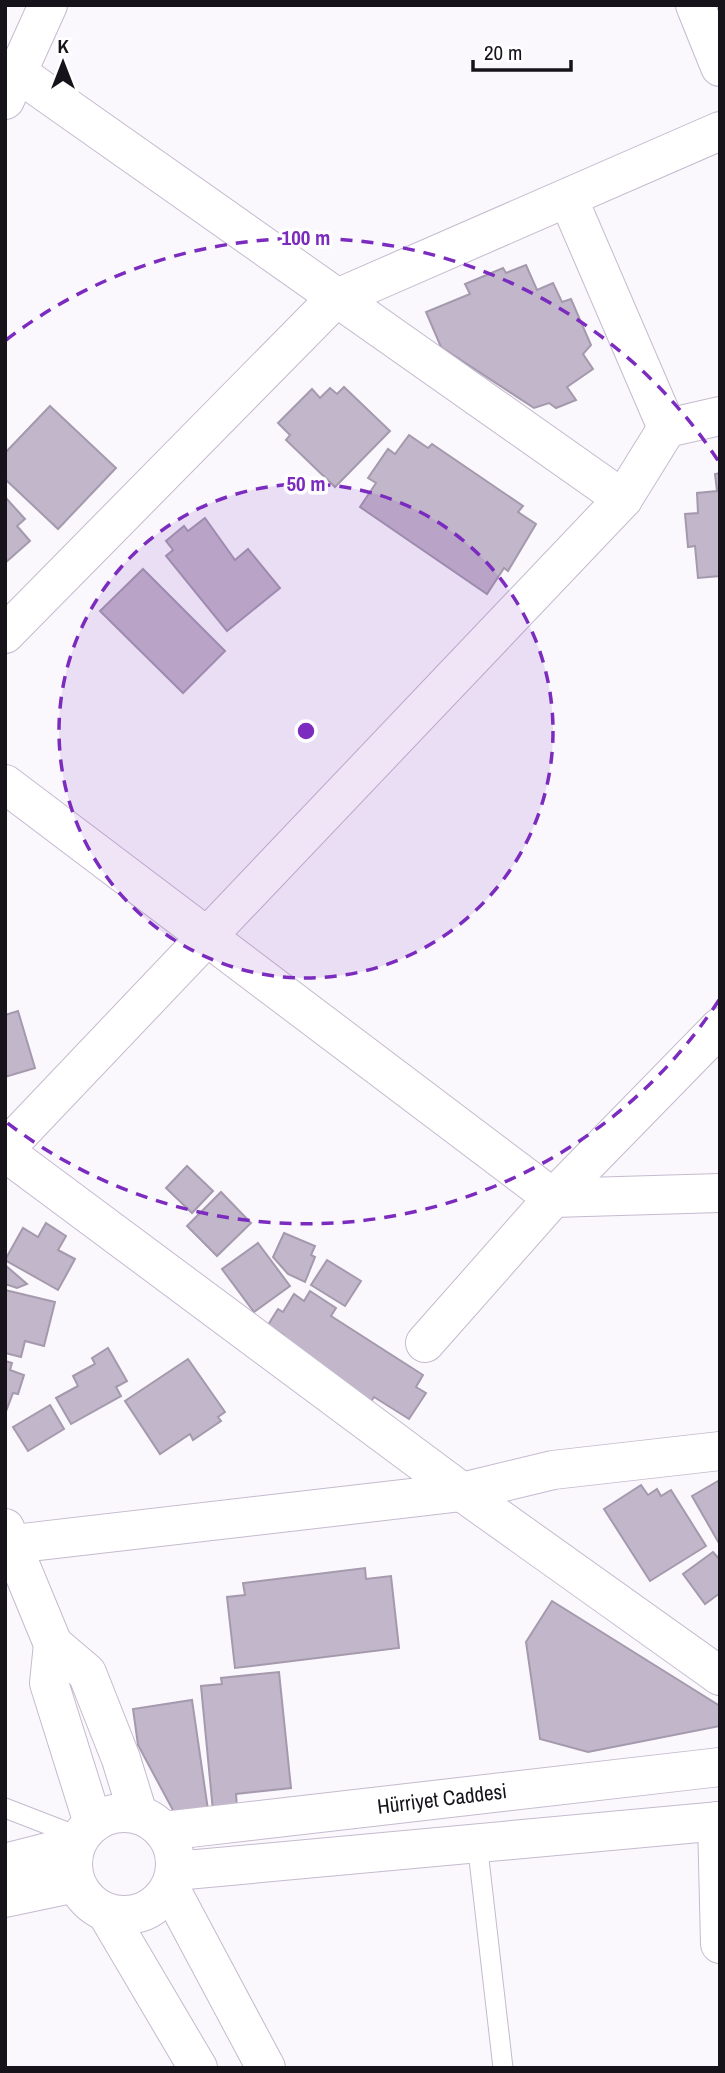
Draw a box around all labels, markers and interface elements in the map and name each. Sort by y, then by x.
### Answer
north arrow [28,28,98,98]
scale bar [473,28,571,72]
text: K [57,33,69,59]
text: 20 m [484,38,522,67]
text: 100 m [282,223,330,252]
text: 50 m [286,469,326,498]
centre of rings [294,719,318,743]
street label: Hürriyet Caddesi [376,1776,508,1821]

